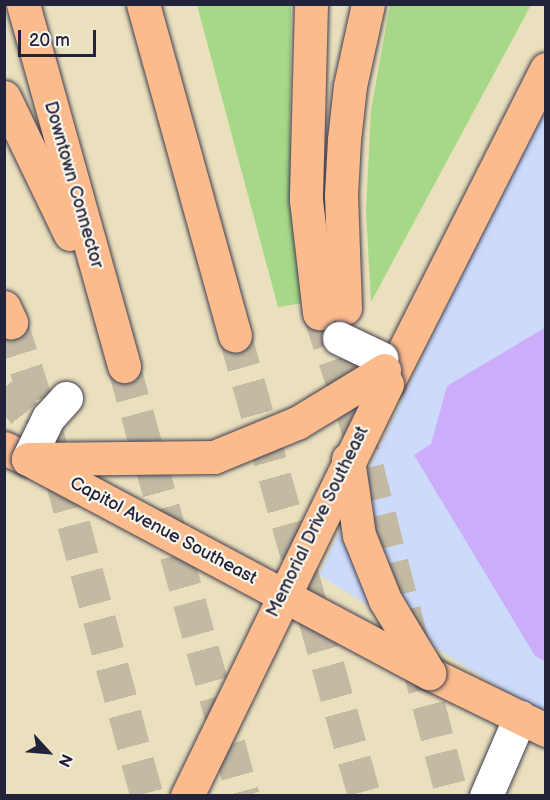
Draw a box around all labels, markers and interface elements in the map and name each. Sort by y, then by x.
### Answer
scale bar [21,18,99,56]
text: 20 m [29,30,70,51]
street label: Downtown Connector [39,99,107,271]
street label: Memorial Drive Southeast [262,423,374,621]
street label: Capitol Avenue Southeast [66,472,260,590]
north arrow [18,722,78,782]
text: N [53,751,76,770]

